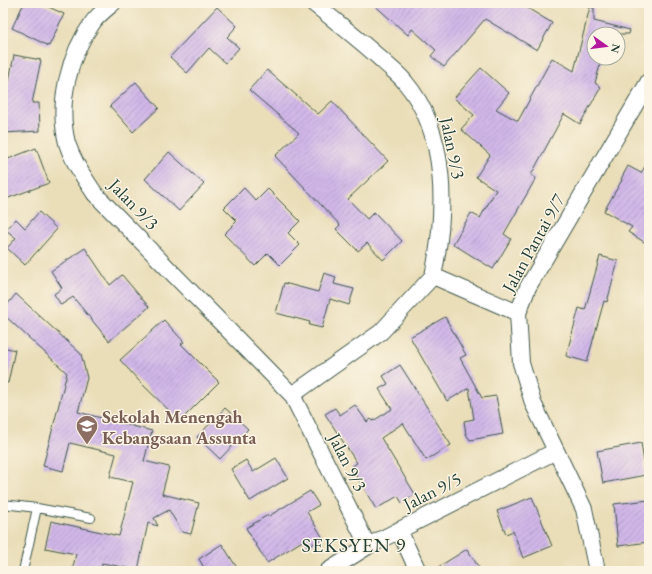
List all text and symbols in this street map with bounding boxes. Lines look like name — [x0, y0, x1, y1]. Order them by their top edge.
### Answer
north arrow — [586, 26, 626, 66]
text: N — [608, 42, 624, 55]
street label: Jalan 9/3 — [435, 113, 471, 181]
street label: Jalan 9/3 — [103, 172, 164, 234]
street label: Jalan Pantai 9/7 — [496, 189, 570, 298]
place label: Sekolah Menengah Kebangsaan Assunta — [102, 405, 257, 449]
school or university icon: Sekolah Menengah Kebangsaan Assunta — [74, 413, 100, 446]
street label: Jalan 9/3 — [323, 427, 372, 495]
street label: Jalan 9/5 — [397, 467, 465, 516]
district label: SEKSYEN 9 — [302, 532, 406, 558]

